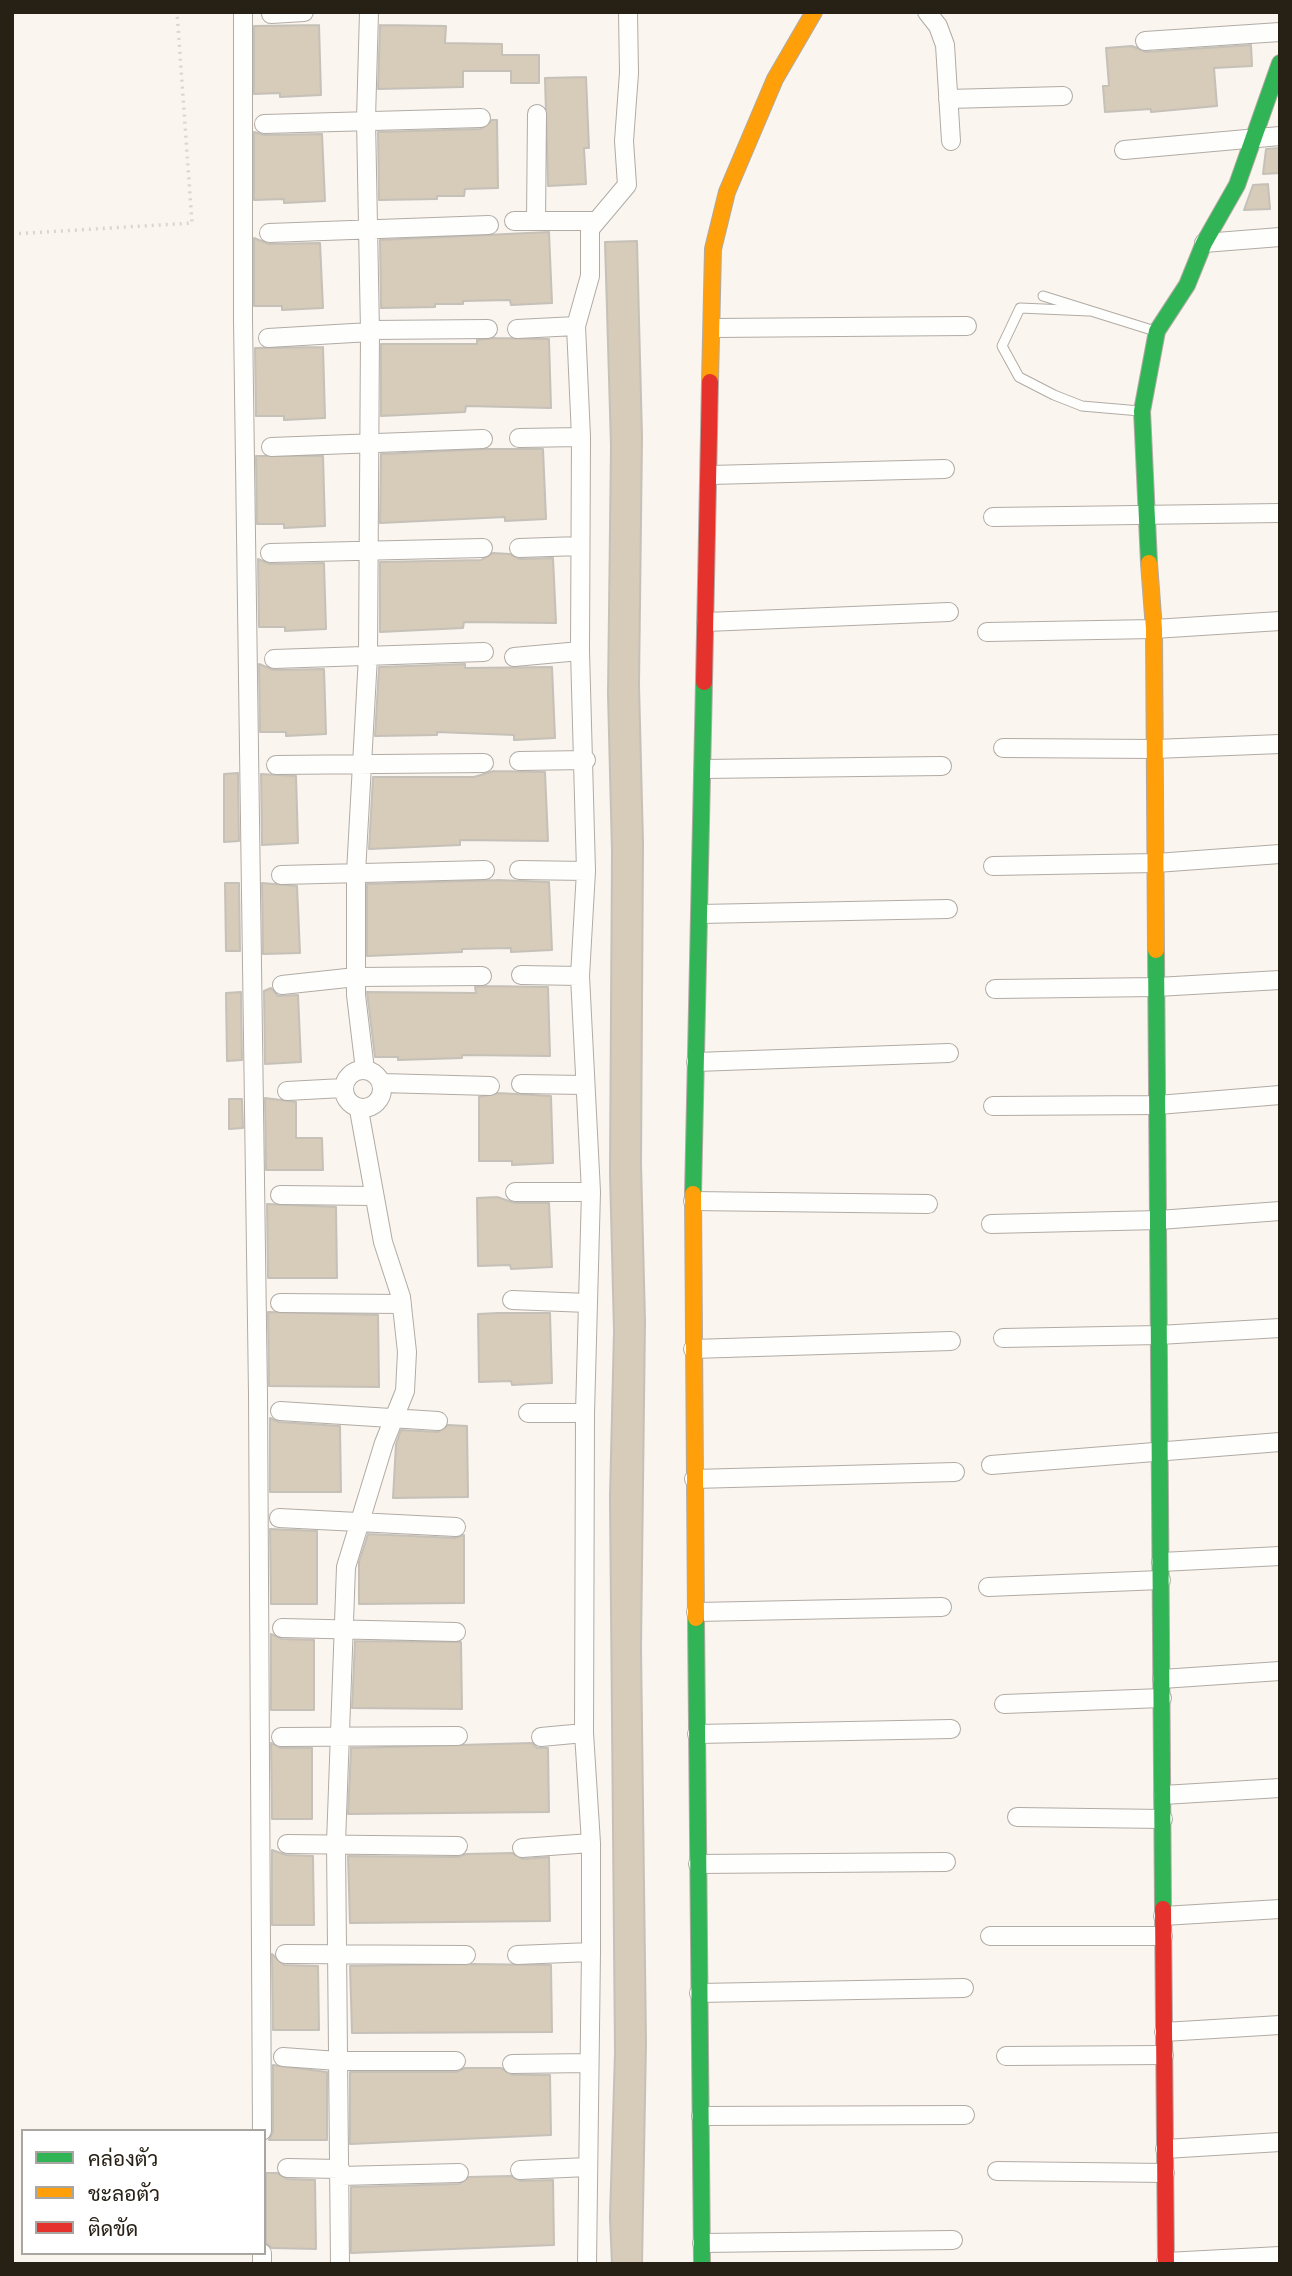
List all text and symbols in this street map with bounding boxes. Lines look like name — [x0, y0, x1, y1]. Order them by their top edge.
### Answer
legend — [21, 2129, 266, 2255]
text: คล่องตัว — [88, 2145, 158, 2170]
text: ชะลอตัว — [88, 2180, 160, 2205]
text: ติดขัด — [88, 2215, 138, 2240]

